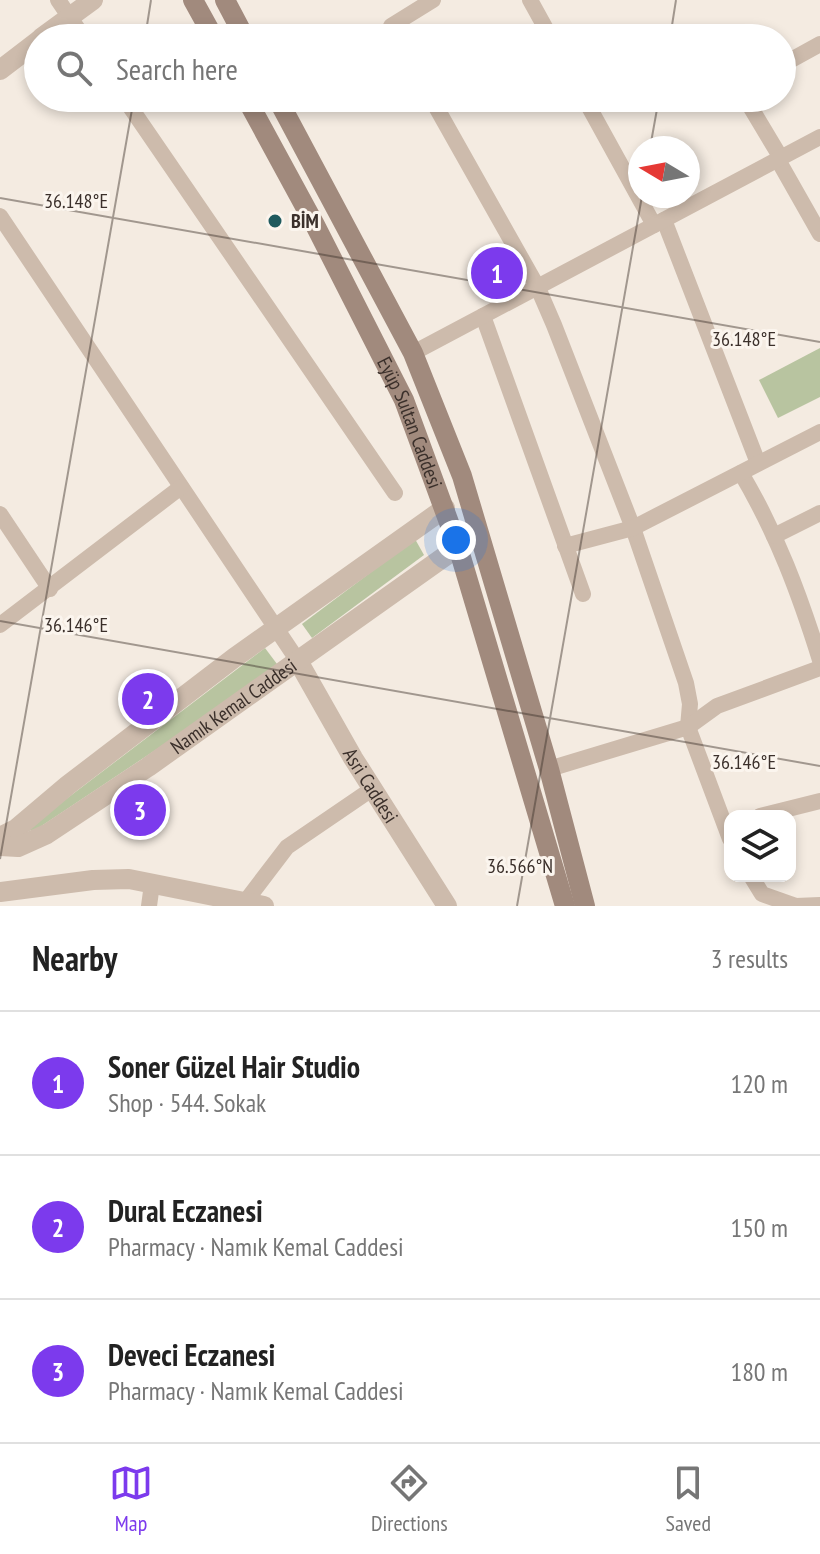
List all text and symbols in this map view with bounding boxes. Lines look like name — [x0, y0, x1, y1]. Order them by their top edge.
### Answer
search box — [24, 24, 796, 112]
icon: search — [52, 46, 96, 90]
text: Search here — [116, 49, 238, 88]
north arrow — [628, 136, 700, 208]
text: 36.148°E — [44, 188, 108, 214]
place label: BİM — [291, 208, 319, 234]
marker: BİM — [266, 212, 284, 230]
pin: 1 — [471, 243, 523, 303]
text: 36.148°E — [712, 326, 776, 352]
street label: Eyüp Sultan Caddesi — [371, 352, 448, 492]
your location — [436, 520, 476, 560]
text: 36.146°E — [44, 612, 108, 638]
street label: Namık Kemal Caddesi — [165, 653, 302, 760]
pin: 2 — [122, 669, 174, 729]
street label: Asri Caddesi — [337, 743, 404, 828]
text: 36.146°E — [712, 749, 776, 775]
pin: 3 — [114, 780, 166, 840]
map controls — [724, 810, 796, 882]
button: layers — [724, 810, 796, 882]
text: 36.566°N — [487, 853, 553, 879]
text: Nearby — [32, 936, 117, 980]
text: 3 results — [711, 942, 788, 975]
text: Soner Güzel Hair Studio — [108, 1047, 360, 1086]
text: 1 — [52, 1067, 64, 1100]
text: 120 m — [730, 1067, 788, 1100]
text: Shop · 544. Sokak — [108, 1086, 266, 1119]
text: Dural Eczanesi — [108, 1191, 263, 1230]
text: 2 — [52, 1211, 64, 1244]
text: 150 m — [730, 1211, 788, 1244]
text: Pharmacy · Namık Kemal Caddesi — [108, 1230, 404, 1263]
text: Deveci Eczanesi — [108, 1335, 275, 1374]
text: 3 — [52, 1355, 64, 1388]
text: 180 m — [730, 1355, 788, 1388]
text: Pharmacy · Namık Kemal Caddesi — [108, 1374, 404, 1407]
tab: Map — [109, 1461, 153, 1537]
tab: Directions — [371, 1461, 448, 1537]
tab: Saved — [666, 1461, 711, 1537]

